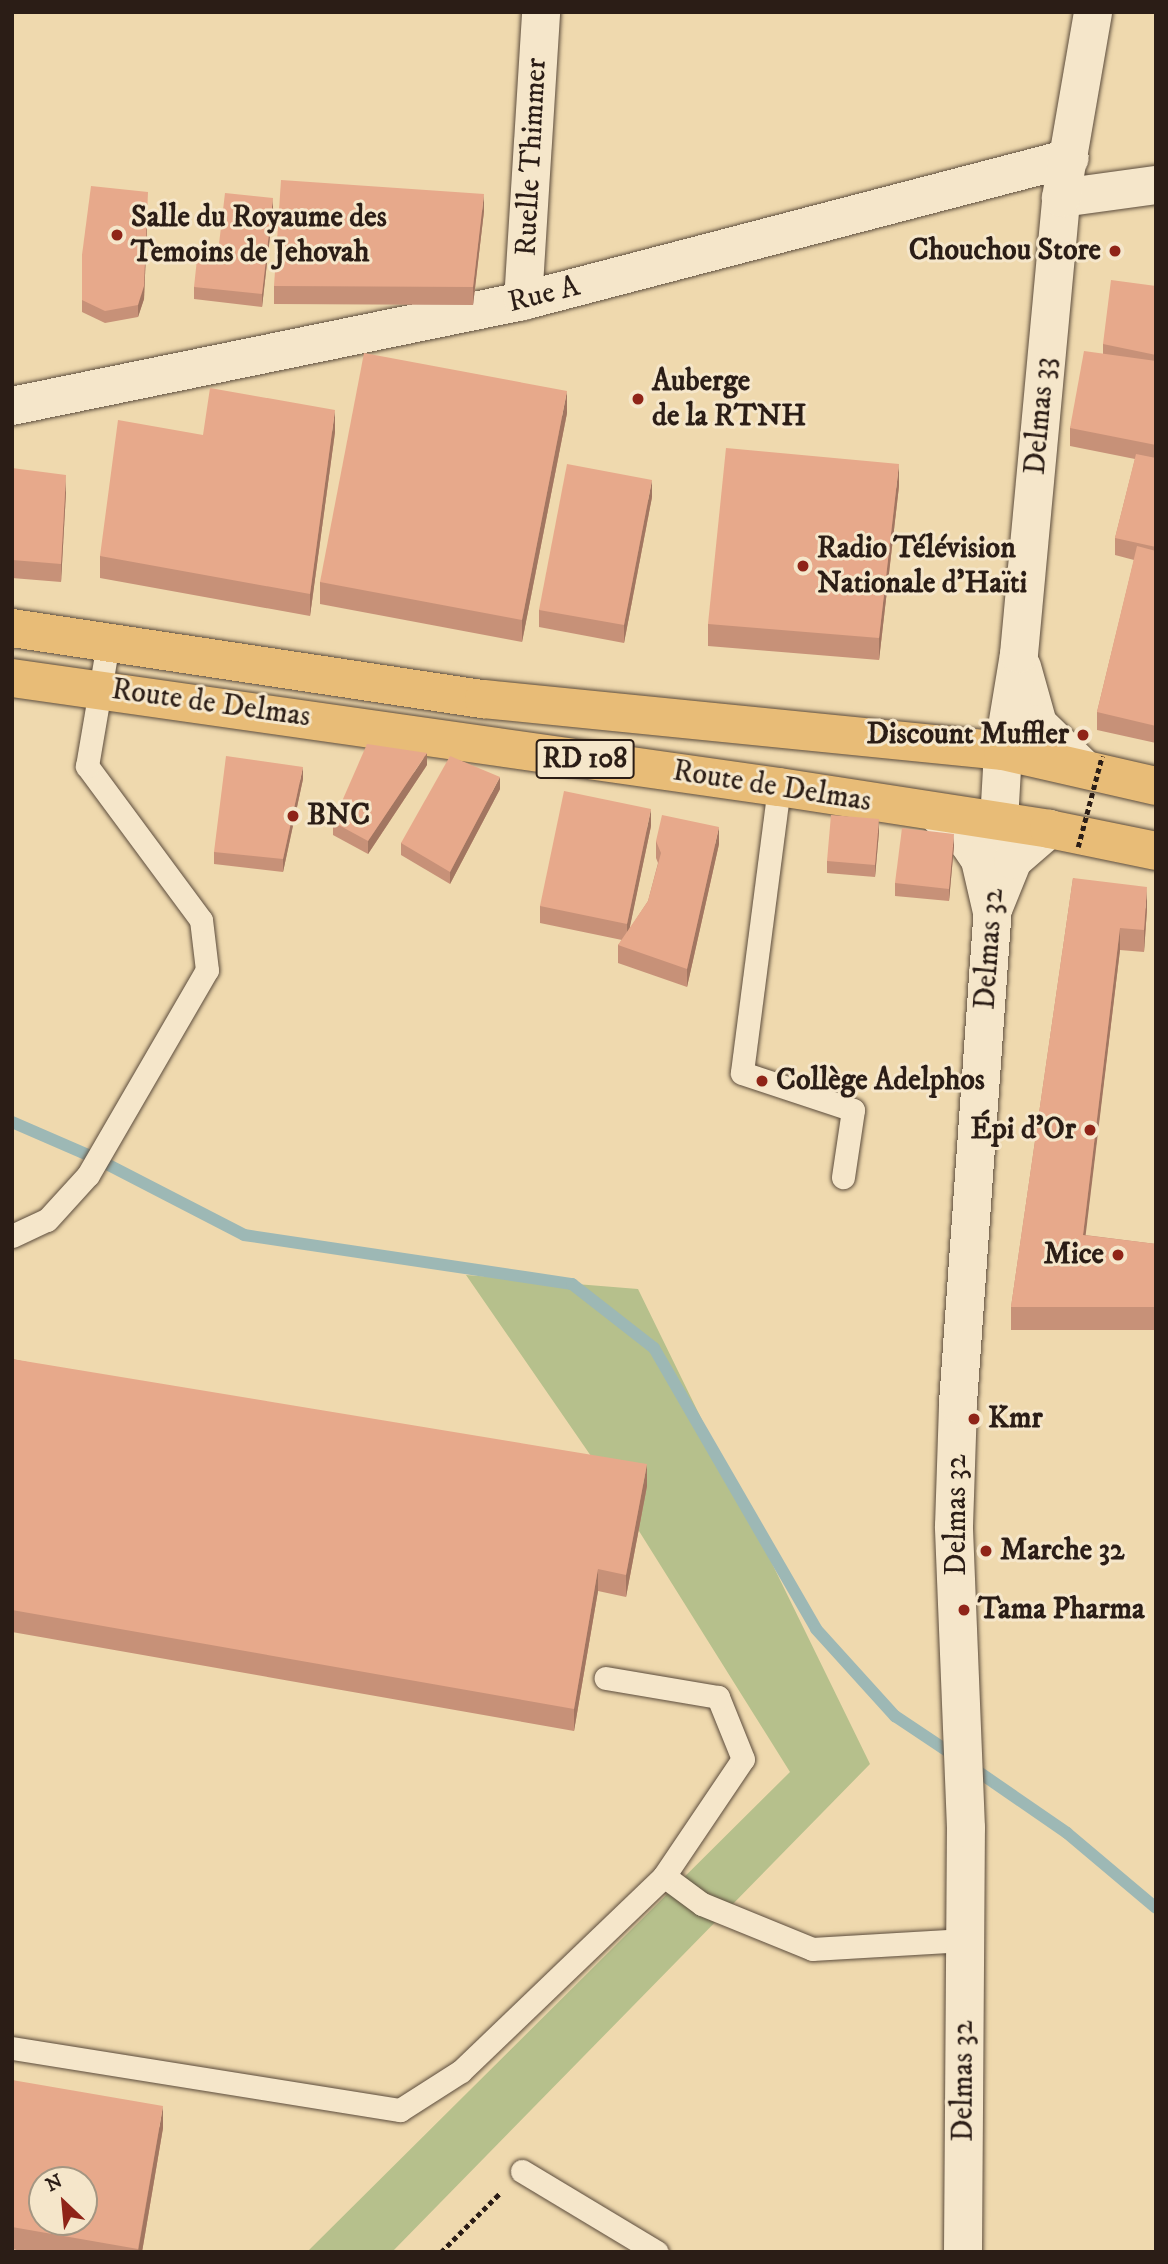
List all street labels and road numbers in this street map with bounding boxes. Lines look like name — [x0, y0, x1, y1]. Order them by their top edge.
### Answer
street label: Ruelle Thimmer — [509, 57, 555, 257]
street label: Rue A — [505, 269, 583, 321]
street label: Delmas 33 — [1018, 356, 1064, 476]
street label: Route de Delmas — [109, 672, 313, 736]
road number: RD 108 — [534, 734, 636, 784]
street label: Route de Delmas — [670, 754, 874, 820]
street label: Delmas 32 — [968, 887, 1012, 1011]
street label: Delmas 32 — [939, 1454, 975, 1576]
street label: Delmas 32 — [946, 2020, 982, 2142]

